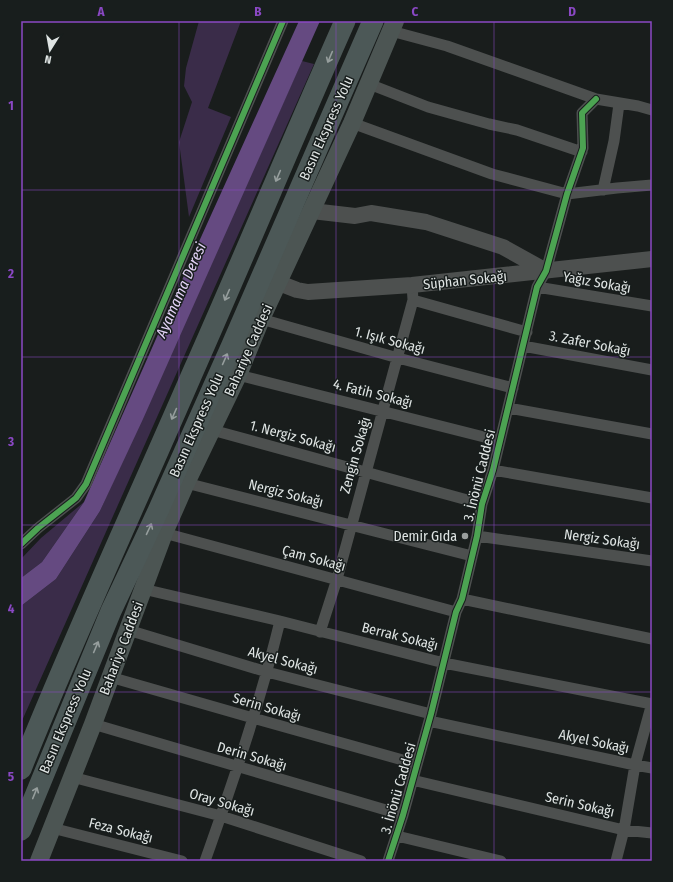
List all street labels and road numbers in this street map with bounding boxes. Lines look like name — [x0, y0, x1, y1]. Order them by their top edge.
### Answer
street label: Basın Ekspress Yolu — [296, 74, 357, 183]
street label: Süphan Sokağı — [422, 268, 508, 293]
street label: Yağız Sokağı — [561, 268, 632, 297]
street label: Bahariye Caddesi — [221, 302, 276, 399]
street label: 1. Işık Sokağı — [353, 323, 427, 358]
street label: 3. Zafer Sokağı — [548, 327, 632, 360]
street label: Basın Ekspress Yolu — [166, 371, 227, 480]
street label: 4. Fatih Sokağı — [331, 375, 414, 412]
street label: Zengin Sokağı — [336, 415, 375, 495]
street label: 1. Nergiz Sokağı — [248, 417, 338, 456]
street label: 3. İnönü Caddesi — [460, 427, 499, 523]
street label: Nergiz Sokağı — [247, 476, 325, 511]
street label: Nergiz Sokağı — [563, 526, 641, 553]
street label: Çam Sokağı — [280, 542, 348, 575]
street label: Bahariye Caddesi — [96, 599, 147, 697]
street label: Berrak Sokağı — [360, 619, 440, 654]
street label: Akyel Sokağı — [246, 643, 320, 678]
street label: Basın Ekspress Yolu — [36, 666, 95, 776]
street label: Serin Sokağı — [231, 690, 303, 725]
street label: Akyel Sokağı — [557, 726, 631, 757]
street label: Derin Sokağı — [215, 738, 289, 775]
street label: 3. İnönü Caddesi — [377, 741, 420, 836]
street label: Oray Sokağı — [187, 785, 256, 820]
street label: Serin Sokağı — [544, 788, 616, 821]
street label: Feza Sokağı — [87, 814, 155, 847]

